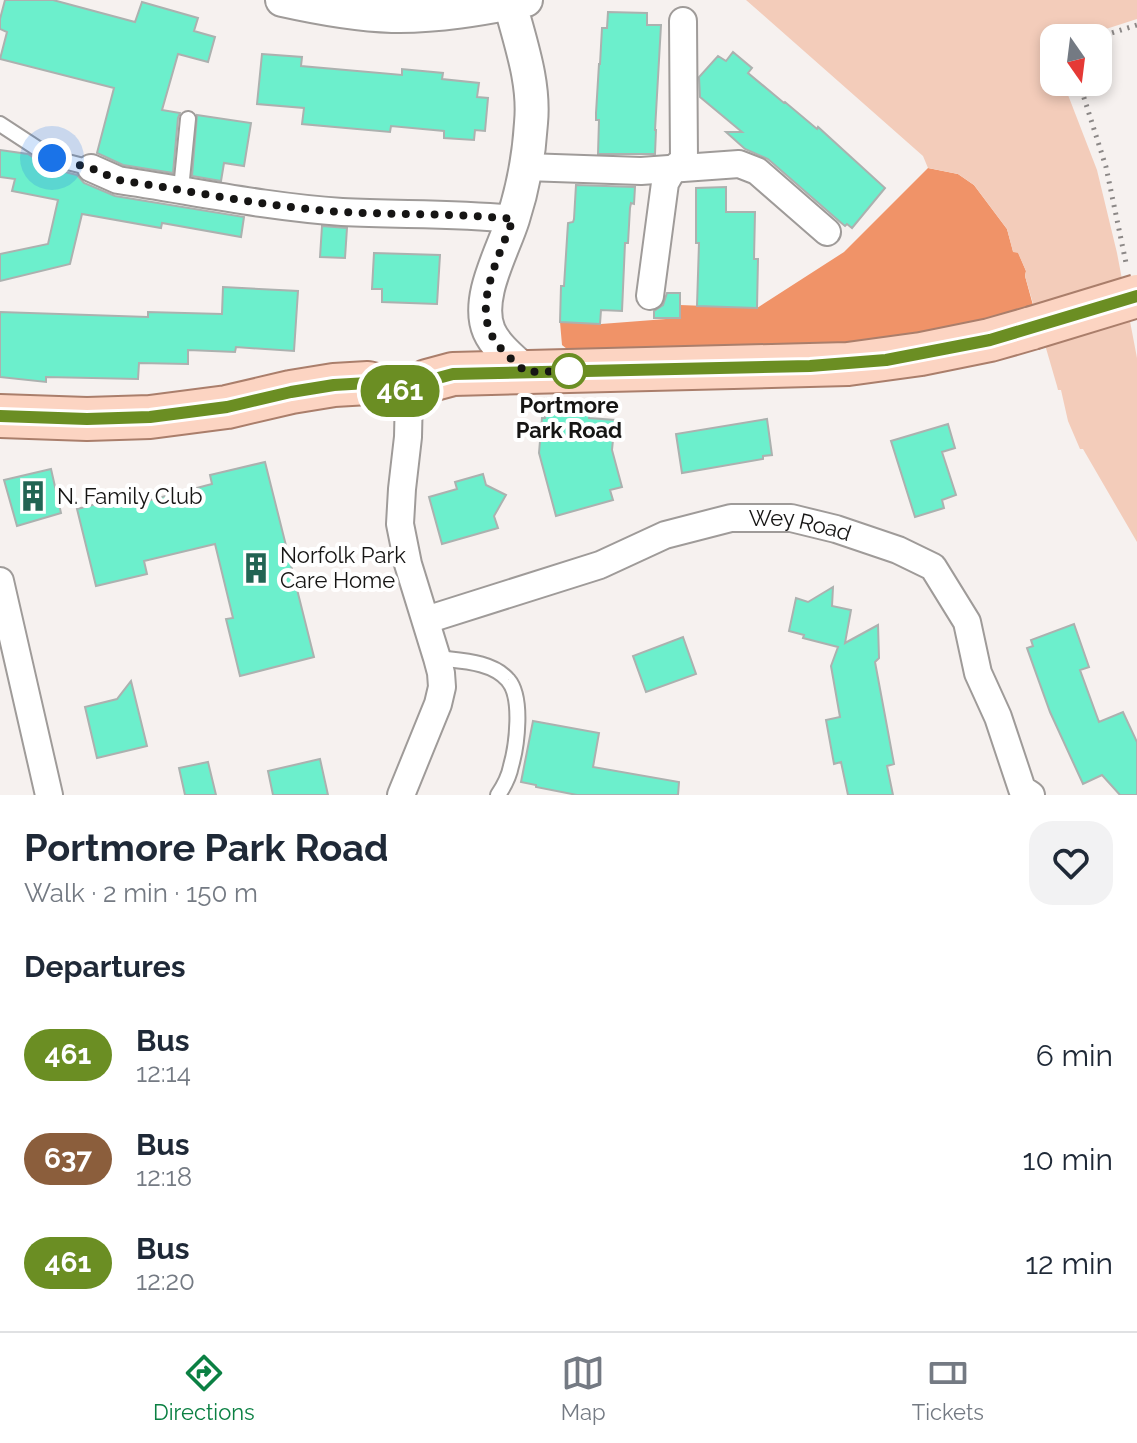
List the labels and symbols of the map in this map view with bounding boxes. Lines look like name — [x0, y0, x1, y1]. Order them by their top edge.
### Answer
north arrow — [1040, 24, 1112, 96]
your location — [32, 138, 72, 178]
marker: Portmore Park Road — [552, 354, 586, 388]
line badge: 461 — [354, 365, 446, 417]
place label: Portmore Park Road — [516, 392, 622, 443]
building icon: N. Family Club — [16, 479, 50, 513]
place label: N. Family Club — [57, 483, 203, 509]
street label: Wey Road — [749, 505, 855, 546]
place label: Norfolk Park Care Home — [280, 542, 406, 593]
building icon: Norfolk Park Care Home — [239, 551, 273, 585]

